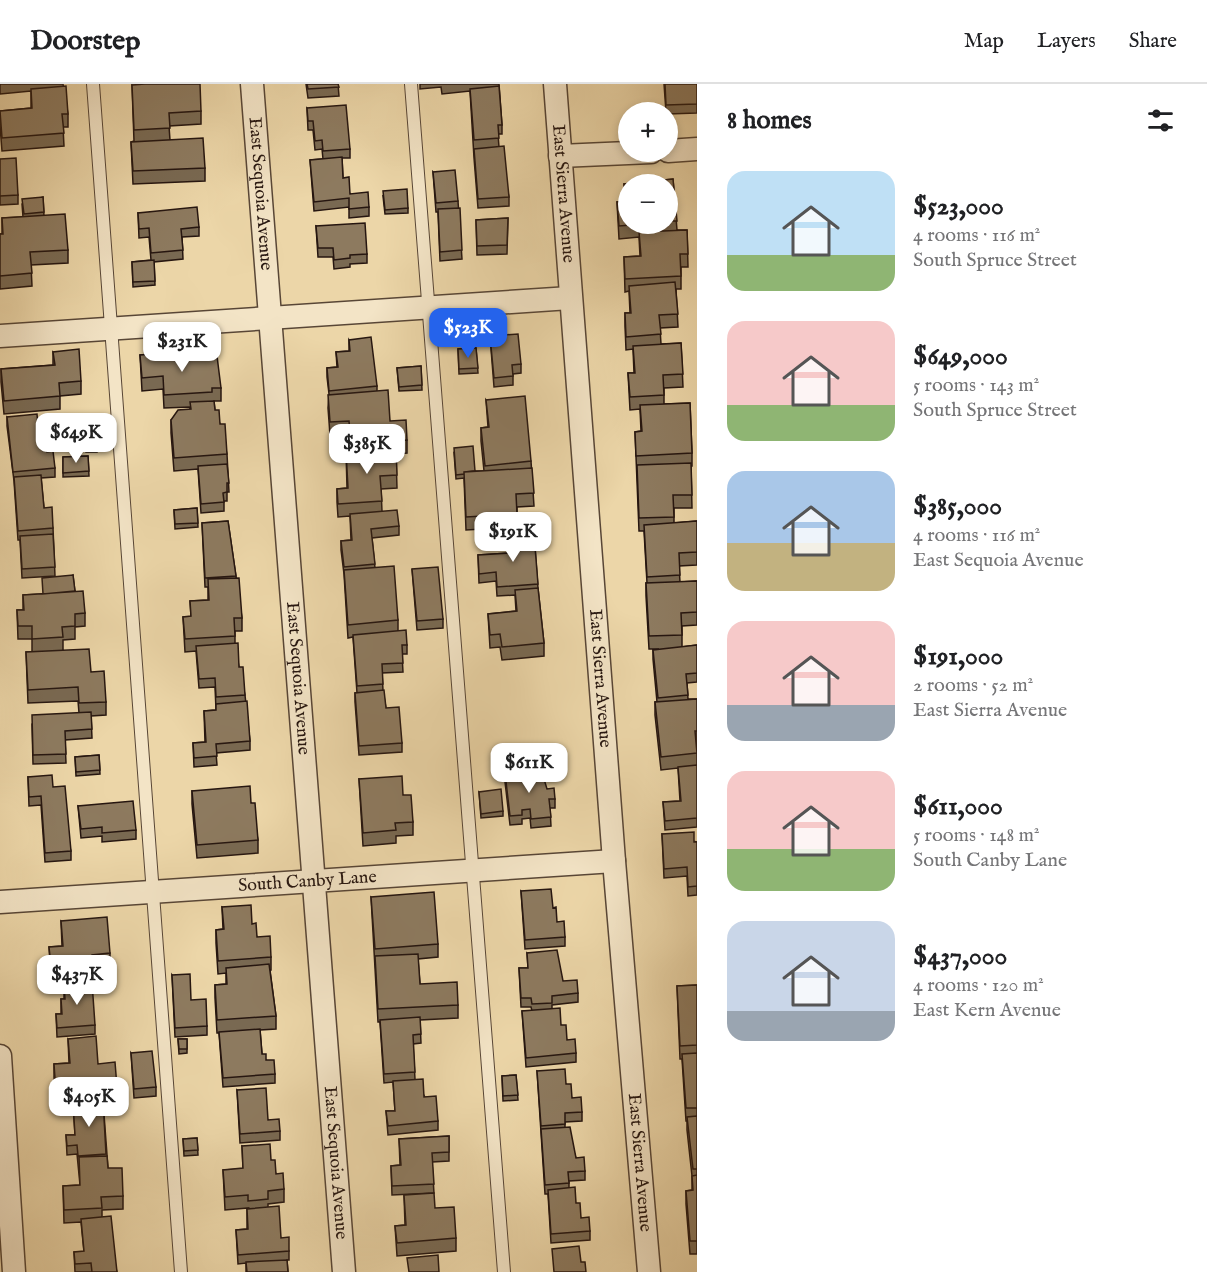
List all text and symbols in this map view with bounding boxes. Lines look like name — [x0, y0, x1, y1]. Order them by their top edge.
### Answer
text: Doorstep — [30, 24, 140, 59]
text: Map — [964, 28, 1004, 55]
text: Layers — [1037, 28, 1096, 55]
text: Share — [1129, 28, 1177, 55]
map controls — [618, 102, 678, 234]
button: + — [618, 102, 678, 162]
text: 8 homes — [727, 104, 812, 137]
icon: filters — [1144, 104, 1177, 137]
street label: East Sequoia Avenue — [243, 116, 278, 271]
street label: East Sierra Avenue — [547, 124, 580, 264]
button: − — [618, 174, 678, 234]
text: $523,000 — [913, 190, 1004, 223]
icon: home — [775, 195, 847, 267]
text: 4 rooms · 116 m² — [913, 223, 1040, 248]
text: South Spruce Street — [913, 248, 1077, 273]
pin: $523K — [426, 308, 510, 359]
text: $523K — [443, 315, 493, 340]
pin: $231K — [140, 322, 224, 373]
text: $231K — [157, 329, 207, 354]
text: $649,000 — [913, 340, 1008, 373]
icon: home — [775, 345, 847, 417]
text: 5 rooms · 143 m² — [913, 373, 1039, 398]
text: South Spruce Street — [913, 398, 1077, 423]
pin: $649K — [34, 413, 118, 464]
text: $649K — [50, 420, 102, 445]
pin: $385K — [325, 424, 409, 475]
text: $385K — [343, 431, 391, 456]
text: $385,000 — [913, 490, 1002, 523]
icon: home — [775, 495, 847, 567]
pin: $191K — [471, 512, 555, 563]
text: $191K — [488, 519, 538, 544]
text: 4 rooms · 116 m² — [913, 523, 1040, 548]
text: East Sequoia Avenue — [913, 548, 1084, 573]
street label: East Sequoia Avenue — [281, 601, 315, 756]
street label: East Sierra Avenue — [583, 608, 617, 748]
text: $191,000 — [913, 640, 1003, 673]
icon: home — [775, 645, 847, 717]
text: 2 rooms · 52 m² — [913, 673, 1033, 698]
text: East Sierra Avenue — [913, 698, 1067, 723]
pin: $611K — [487, 743, 571, 794]
text: $611K — [505, 750, 553, 775]
text: $611,000 — [913, 790, 1003, 823]
icon: home — [775, 795, 847, 867]
text: 5 rooms · 148 m² — [913, 823, 1040, 848]
text: South Canby Lane — [913, 848, 1067, 873]
street label: South Canby Lane — [237, 865, 377, 898]
text: $437,000 — [913, 940, 1007, 973]
icon: home — [775, 945, 847, 1017]
pin: $437K — [35, 955, 119, 1006]
text: $437K — [51, 962, 103, 987]
text: 4 rooms · 120 m² — [913, 973, 1044, 998]
text: East Kern Avenue — [913, 998, 1061, 1023]
pin: $405K — [47, 1077, 131, 1128]
text: $405K — [63, 1084, 115, 1109]
street label: East Sequoia Avenue — [318, 1085, 353, 1240]
street label: East Sierra Avenue — [622, 1092, 657, 1233]

